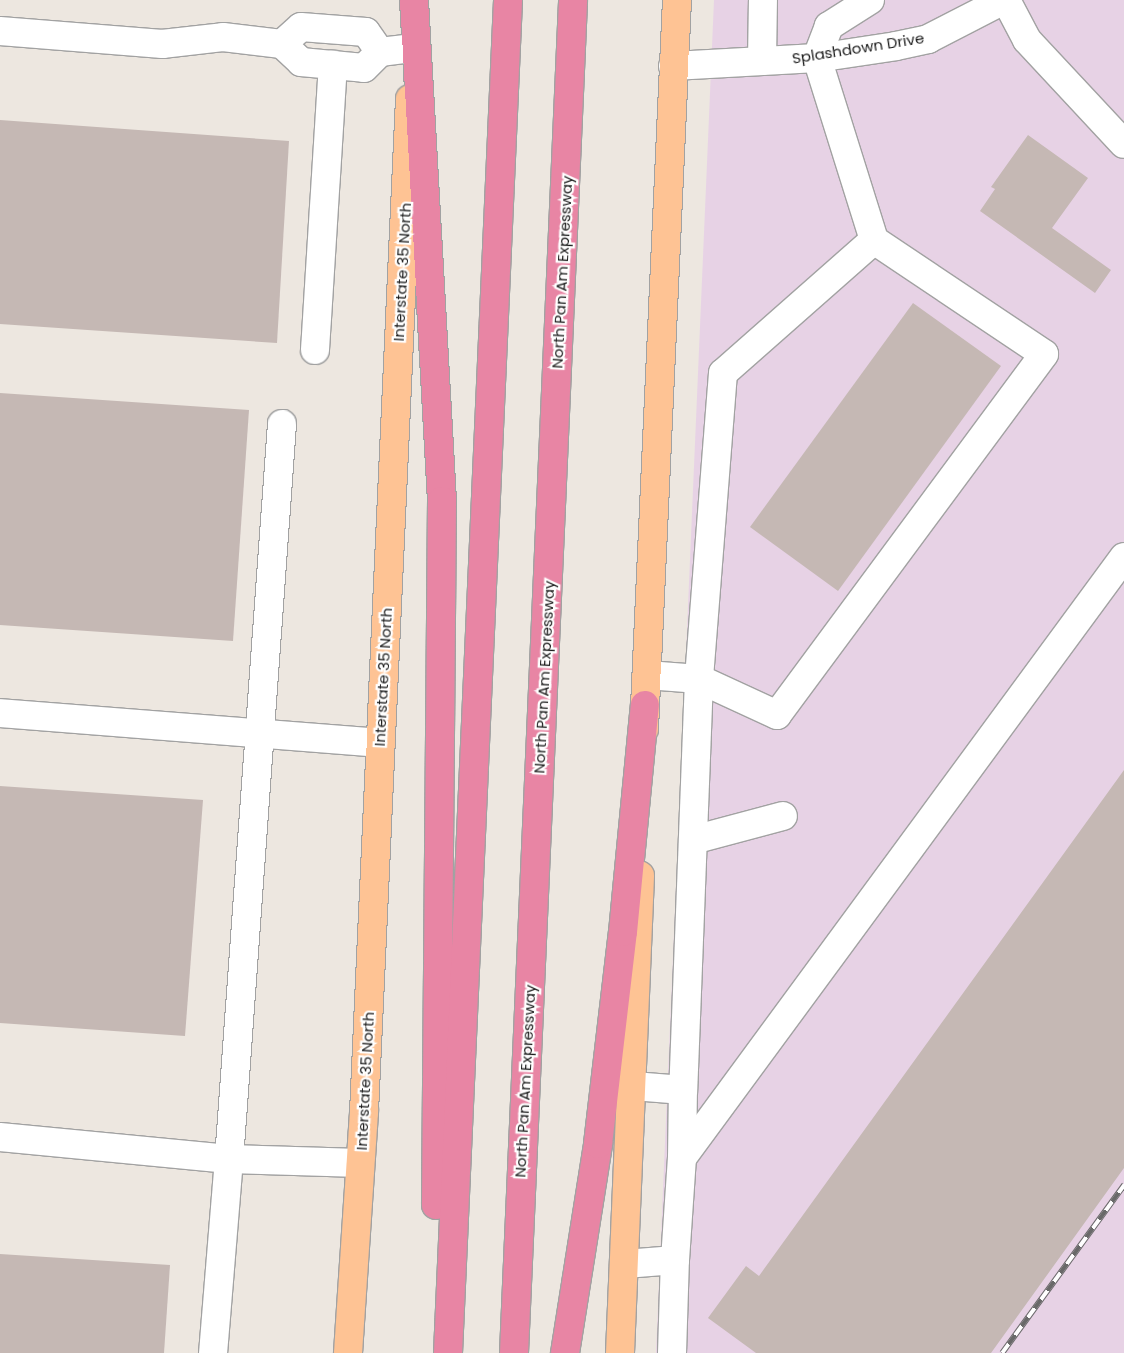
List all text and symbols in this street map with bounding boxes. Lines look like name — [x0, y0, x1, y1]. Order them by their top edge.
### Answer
street label: Splashdown Drive — [791, 29, 925, 67]
street label: North Pan Am Expressway — [548, 175, 576, 369]
street label: Interstate 35 North — [389, 202, 415, 342]
street label: North Pan Am Expressway — [530, 580, 558, 774]
street label: Interstate 35 North — [370, 607, 396, 747]
street label: North Pan Am Expressway — [511, 984, 539, 1178]
street label: Interstate 35 North — [352, 1011, 378, 1151]

